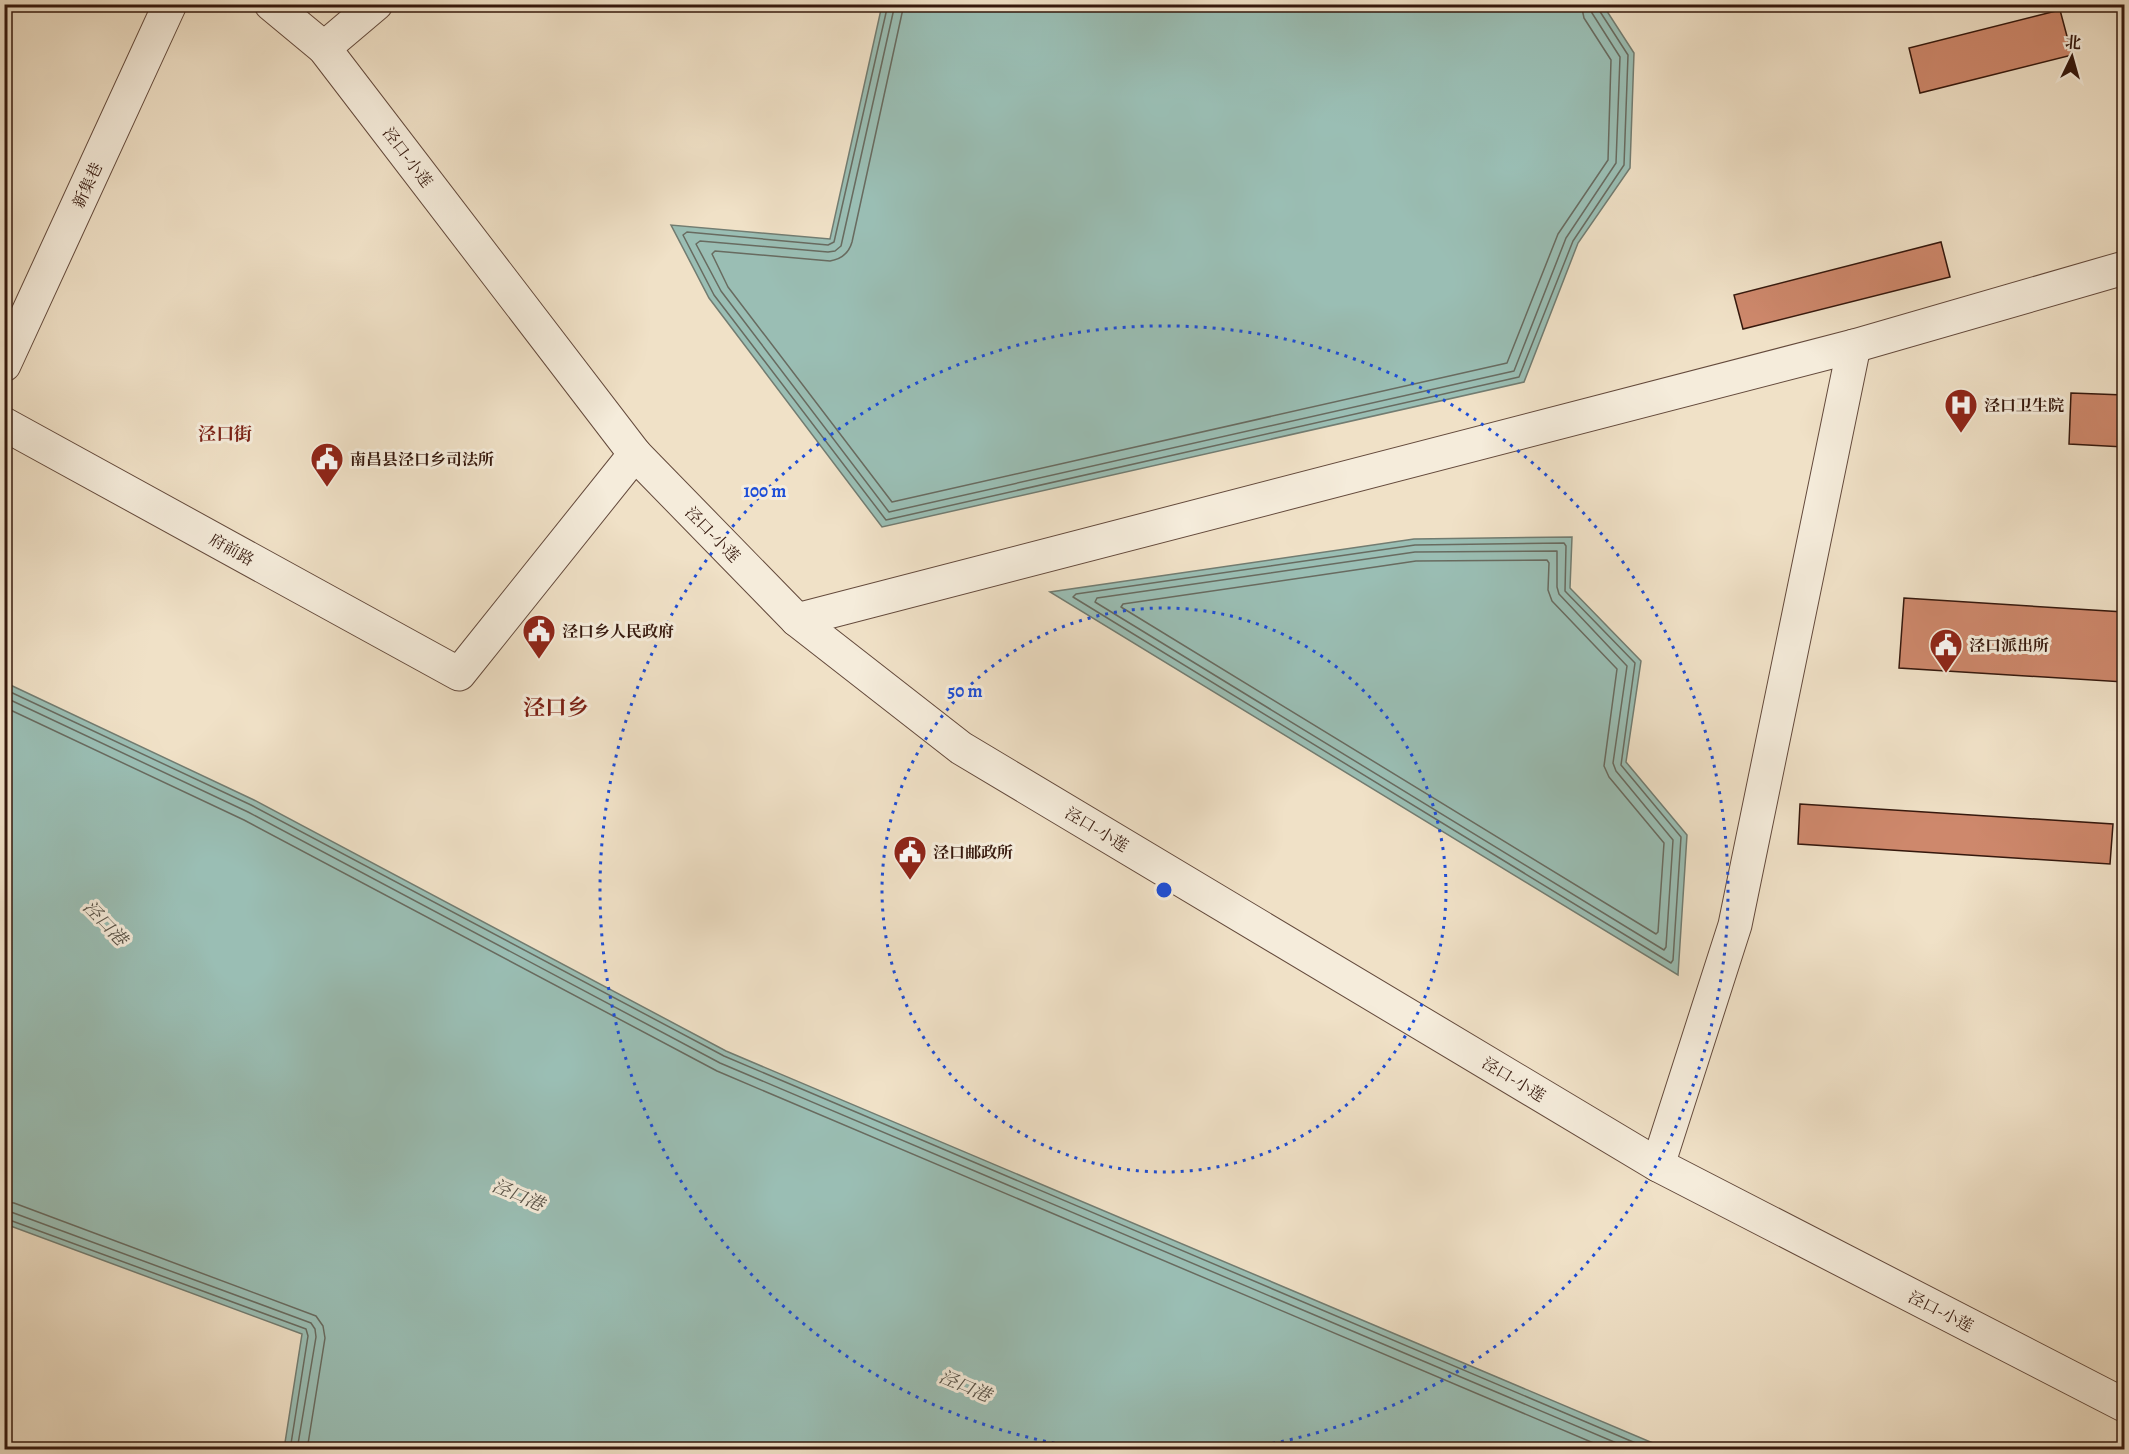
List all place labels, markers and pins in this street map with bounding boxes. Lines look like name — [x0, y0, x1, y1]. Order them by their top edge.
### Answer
hospital icon: 泾口卫生院 — [1943, 387, 1979, 434]
place label: 泾口卫生院 — [1984, 395, 2064, 417]
public building icon: 南昌县泾口乡司法所 — [309, 441, 345, 488]
place label: 南昌县泾口乡司法所 — [350, 449, 494, 471]
public building icon: 泾口乡人民政府 — [521, 613, 557, 660]
place label: 泾口乡人民政府 — [562, 621, 674, 643]
public building icon: 泾口派出所 — [1928, 627, 1964, 674]
place label: 泾口派出所 — [1969, 635, 2049, 657]
public building icon: 泾口邮政所 — [892, 834, 928, 881]
place label: 泾口邮政所 — [933, 842, 1013, 864]
centre of rings — [1154, 880, 1174, 900]

